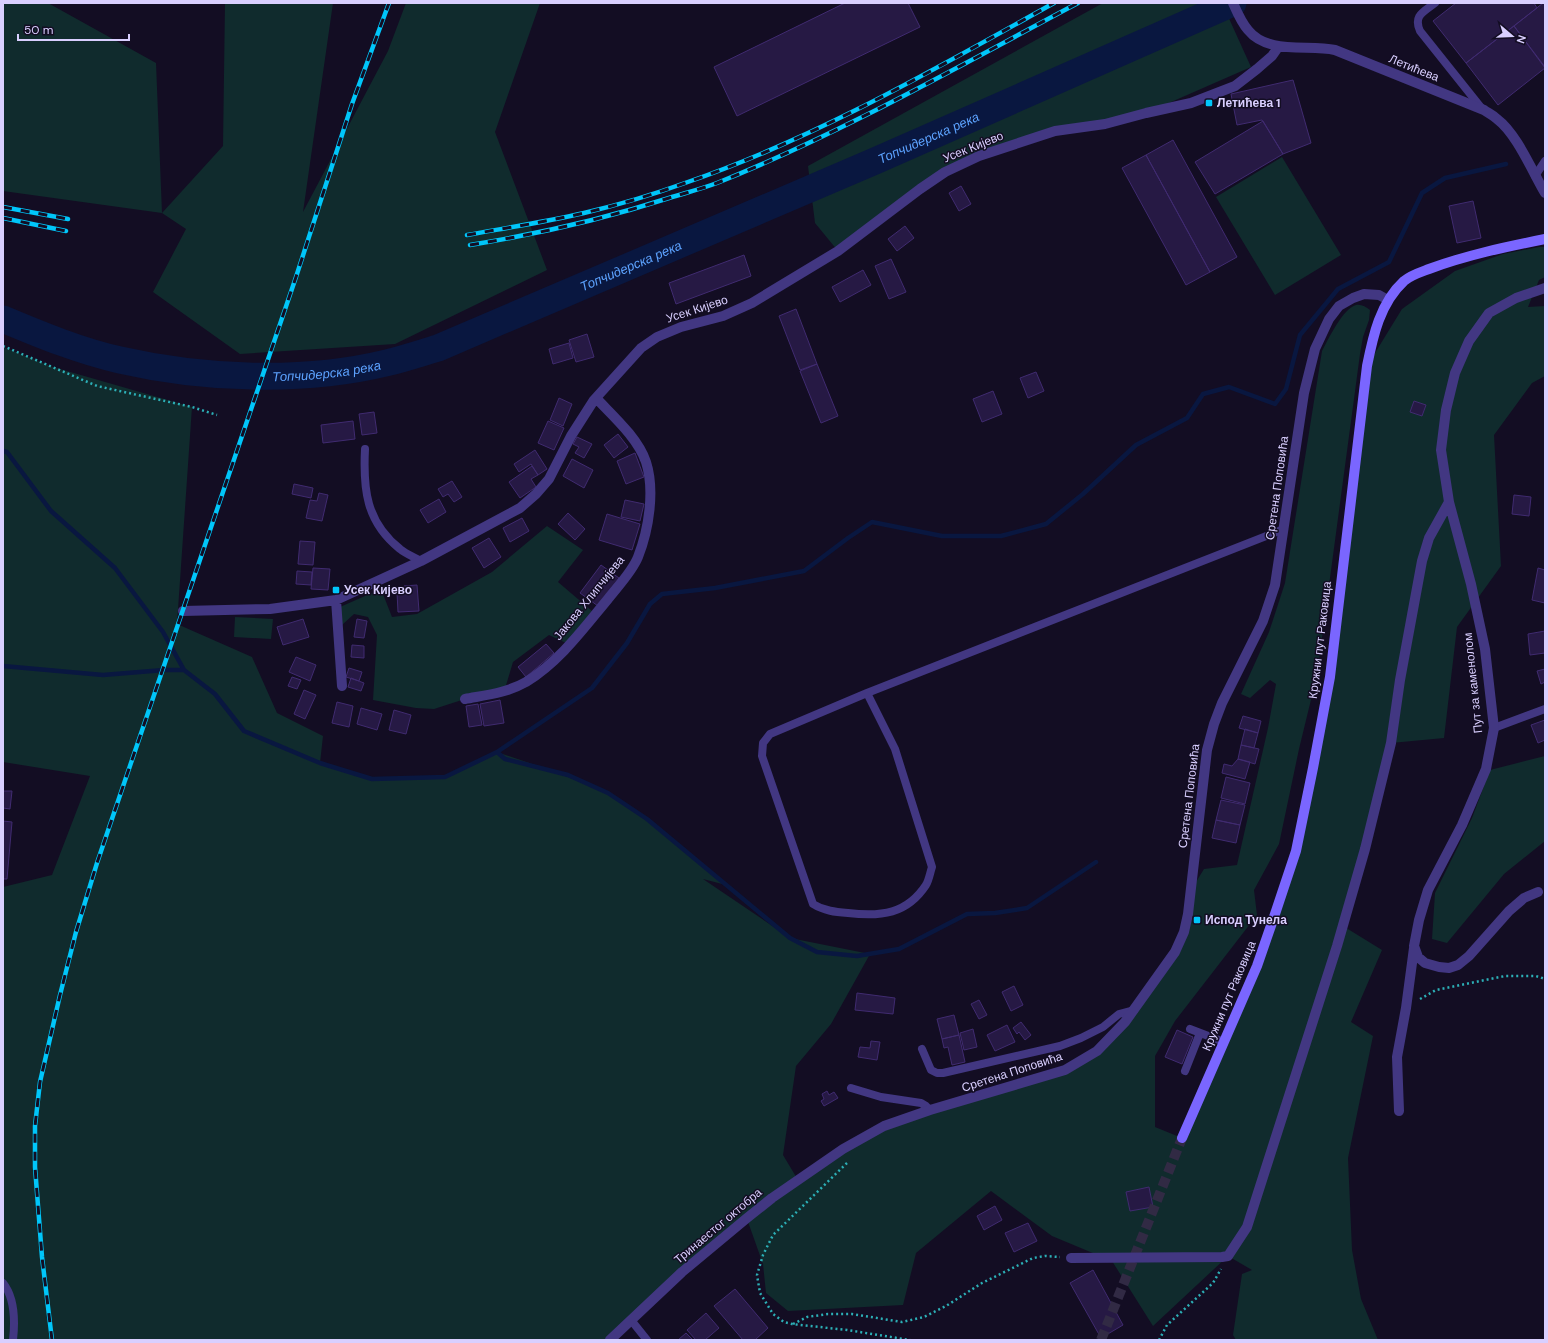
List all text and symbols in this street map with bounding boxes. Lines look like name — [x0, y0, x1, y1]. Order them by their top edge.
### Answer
scale bar — [18, 16, 129, 42]
north arrow — [1492, 16, 1532, 56]
text: 50 m — [24, 22, 53, 38]
text: N — [1514, 33, 1529, 45]
street label: Летићева — [1387, 51, 1442, 85]
place label: Летићева 1 — [1217, 95, 1280, 111]
marker: Летићева 1 — [1204, 98, 1214, 108]
water label: Топчидерска река — [875, 108, 982, 167]
street label: Усек Кијево — [940, 127, 1006, 166]
water label: Топчидерска река — [577, 236, 684, 295]
street label: Усек Кијево — [664, 291, 730, 326]
water label: Топчидерска река — [272, 356, 382, 385]
street label: Сретена Поповића — [1262, 435, 1292, 541]
street label: Јакова Хлипчијева — [550, 552, 628, 644]
street label: Кружни пут Раковица — [1305, 580, 1335, 700]
place label: Усек Кијево — [344, 582, 412, 598]
marker: Усек Кијево — [331, 585, 341, 595]
street label: Пут за каменолом — [1460, 632, 1486, 734]
street label: Сретена Поповића — [1175, 743, 1203, 849]
place label: Испод Тунела — [1205, 912, 1287, 928]
marker: Испод Тунела — [1192, 915, 1202, 925]
street label: Кружни пут Раковица — [1199, 938, 1260, 1054]
street label: Сретена Поповића — [960, 1048, 1065, 1096]
street label: Тринаестог октобра — [671, 1184, 765, 1267]

